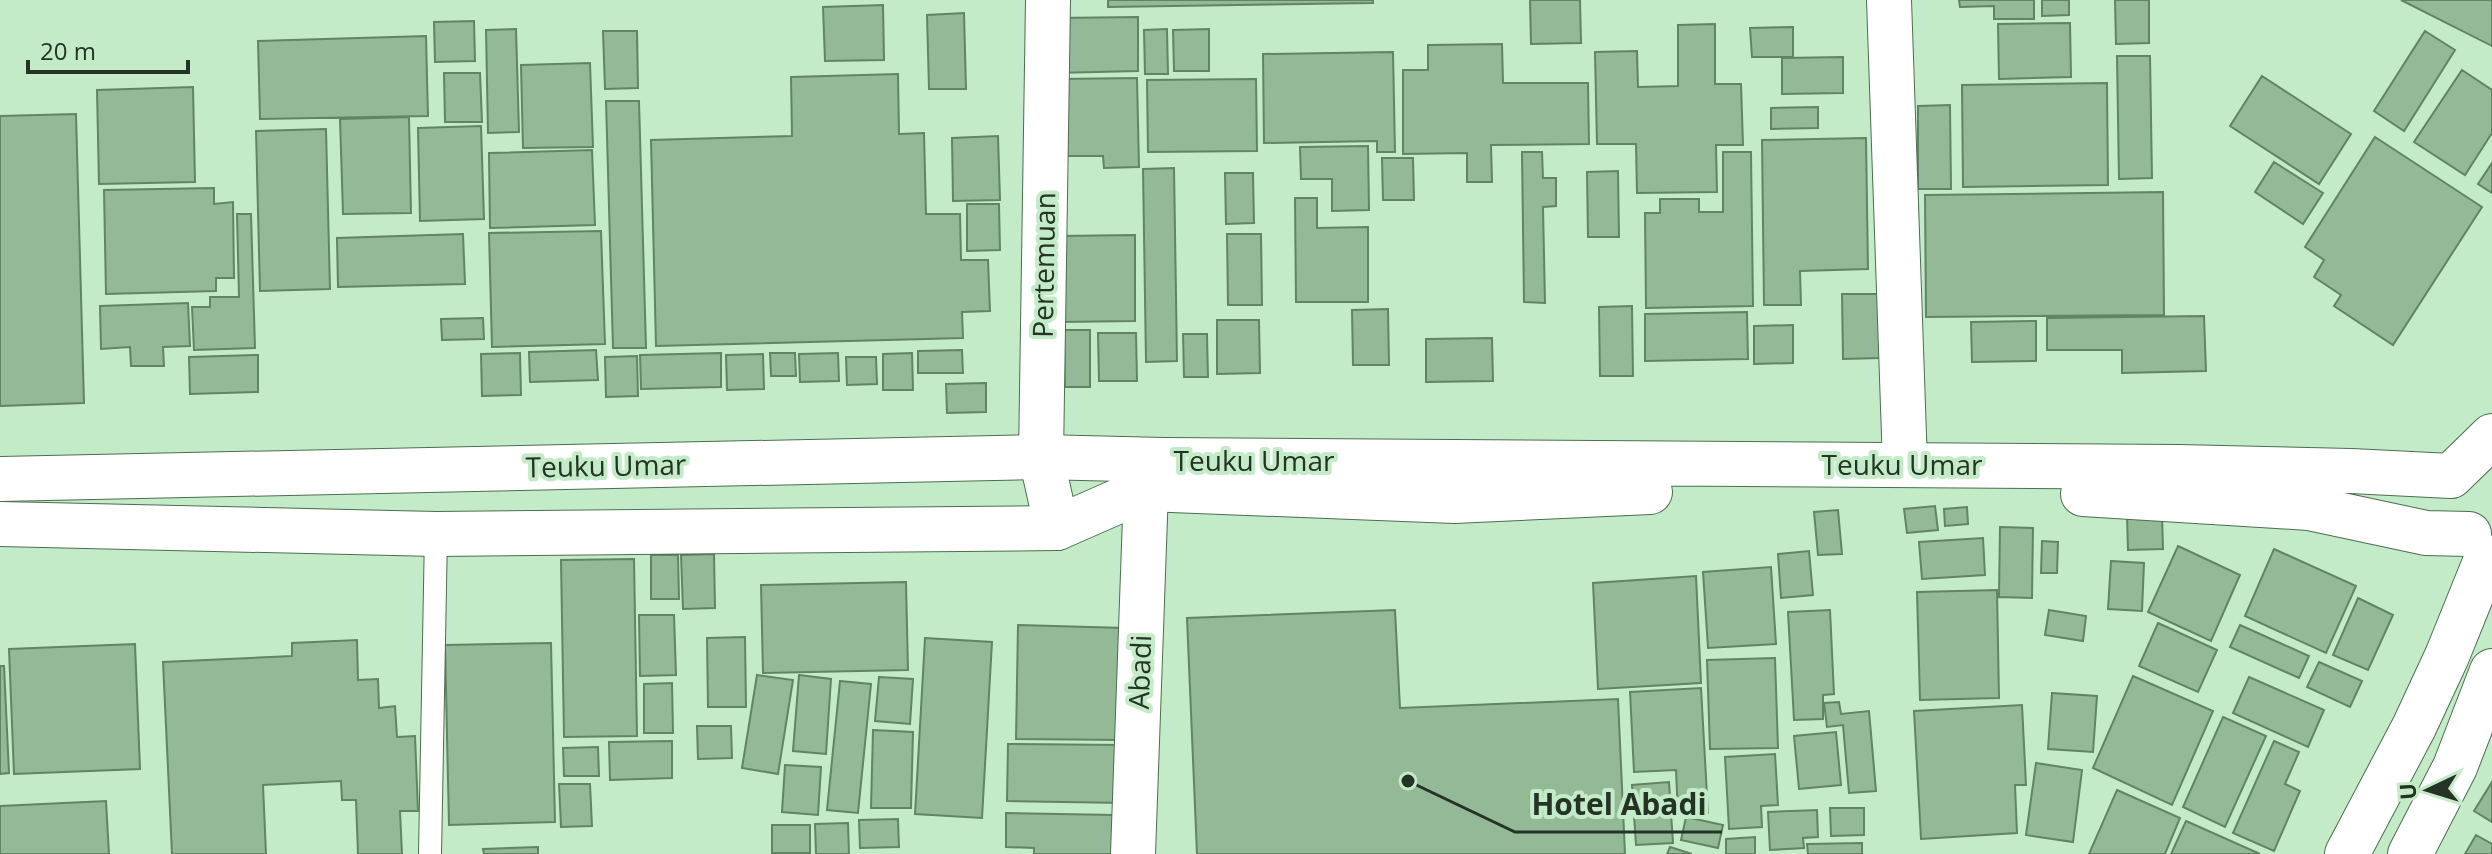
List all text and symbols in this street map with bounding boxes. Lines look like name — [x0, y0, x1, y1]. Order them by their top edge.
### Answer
scale bar — [28, 24, 188, 74]
text: 20 m — [40, 34, 96, 67]
street label: Pertemuan — [1023, 192, 1063, 338]
street label: Teuku Umar — [1174, 441, 1335, 479]
street label: Teuku Umar — [525, 445, 687, 485]
street label: Teuku Umar — [1822, 445, 1983, 483]
street label: Abadi — [1119, 634, 1159, 710]
north arrow — [2388, 750, 2468, 830]
callout: Hotel Abadi — [1515, 778, 1722, 832]
text: U — [2392, 782, 2423, 801]
text: Hotel Abadi — [1531, 783, 1707, 824]

